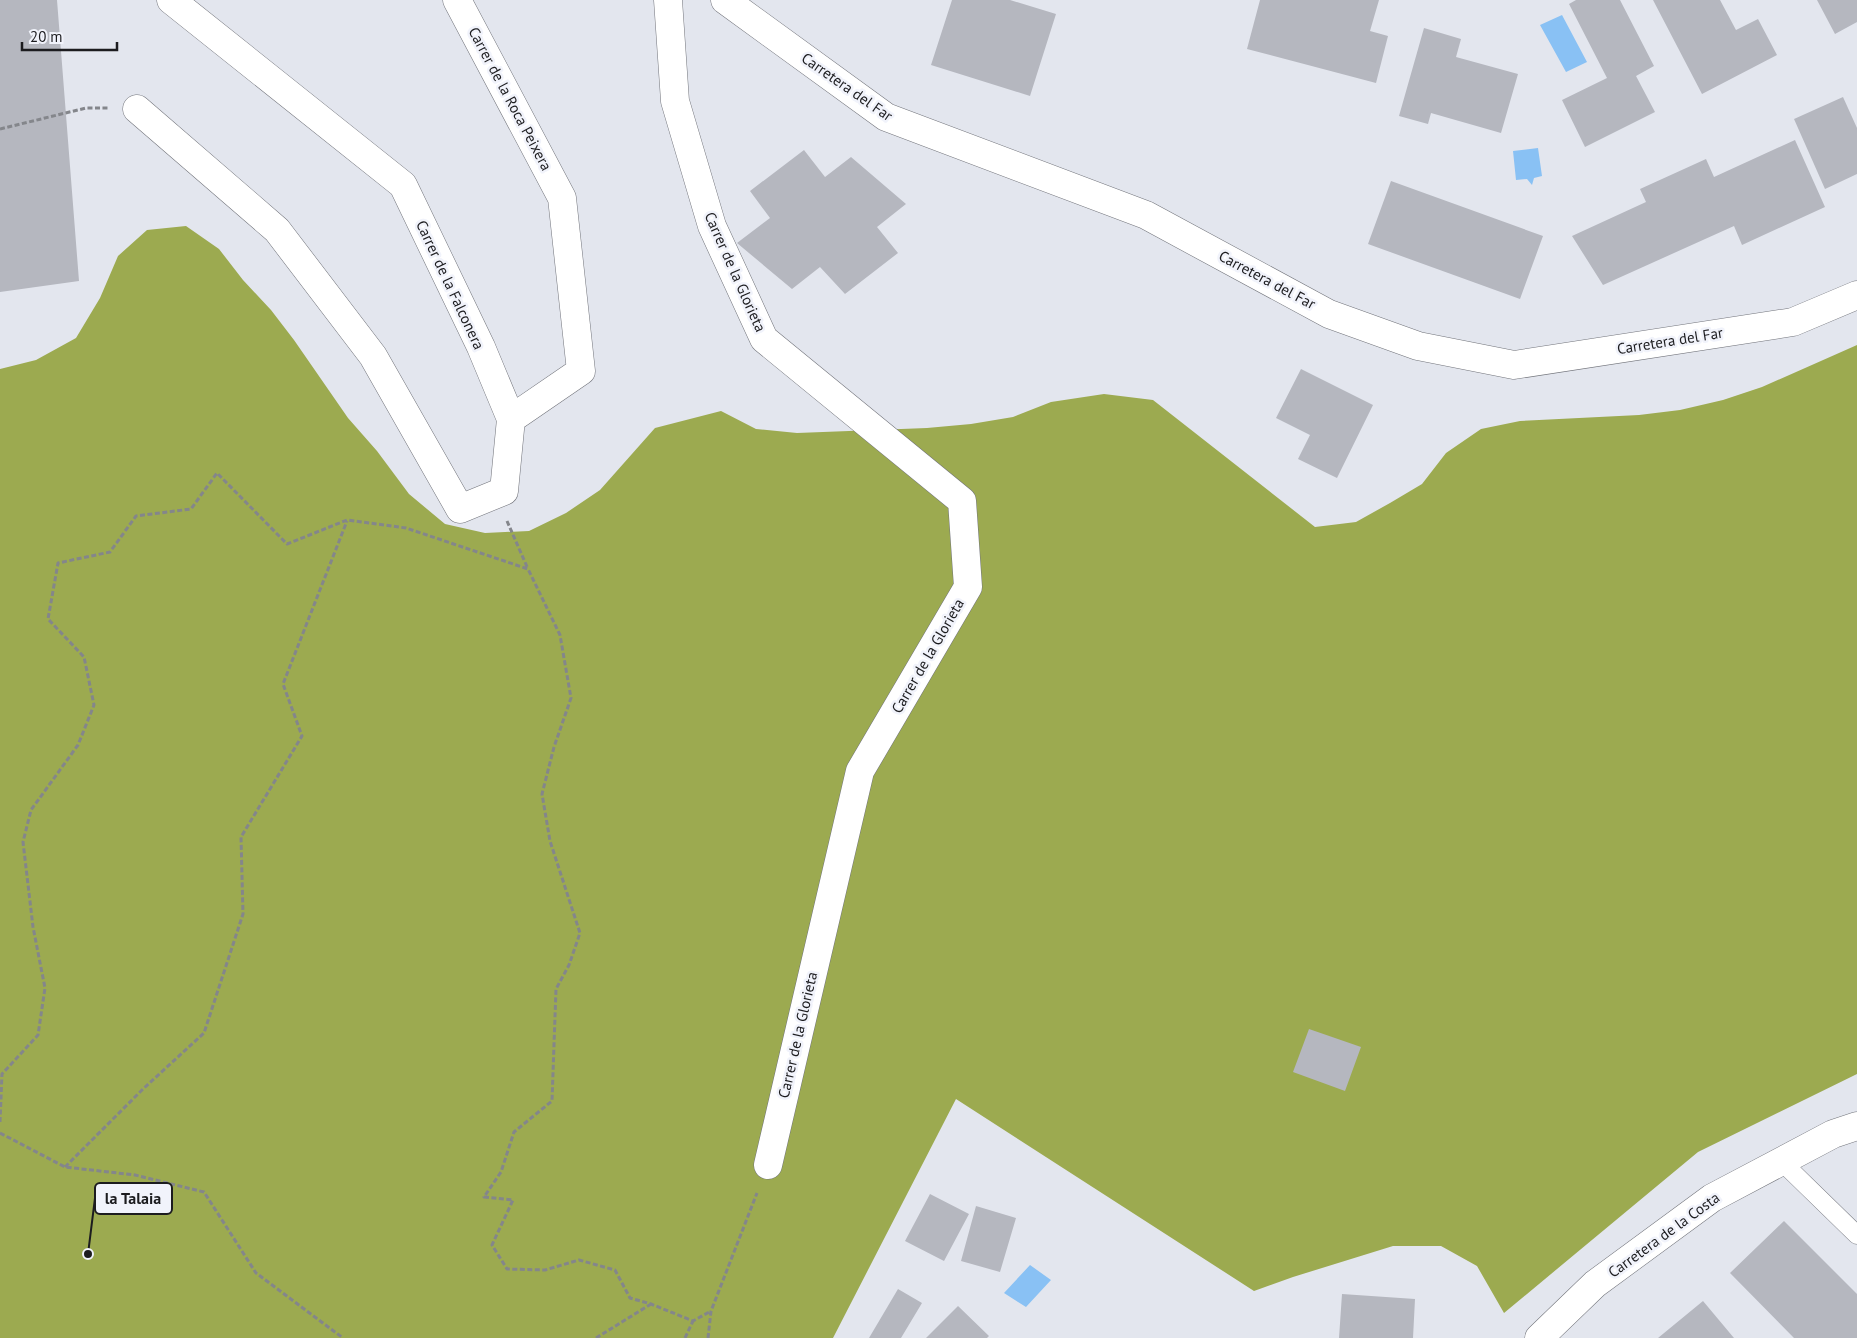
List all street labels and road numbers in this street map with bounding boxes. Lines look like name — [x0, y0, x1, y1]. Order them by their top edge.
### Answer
street label: Carrer de la Roca Peixera — [465, 24, 556, 174]
street label: Carretera del Far — [798, 48, 897, 125]
street label: Carrer de la Glorieta — [701, 209, 770, 335]
street label: Carrer de la Falconera — [412, 217, 489, 353]
street label: Carretera del Far — [1216, 246, 1319, 313]
street label: Carretera del Far — [1616, 323, 1724, 358]
street label: Carrer de la Glorieta — [887, 595, 968, 716]
street label: Carrer de la Glorieta — [774, 970, 821, 1100]
street label: Carretera de la Costa — [1604, 1188, 1723, 1281]

